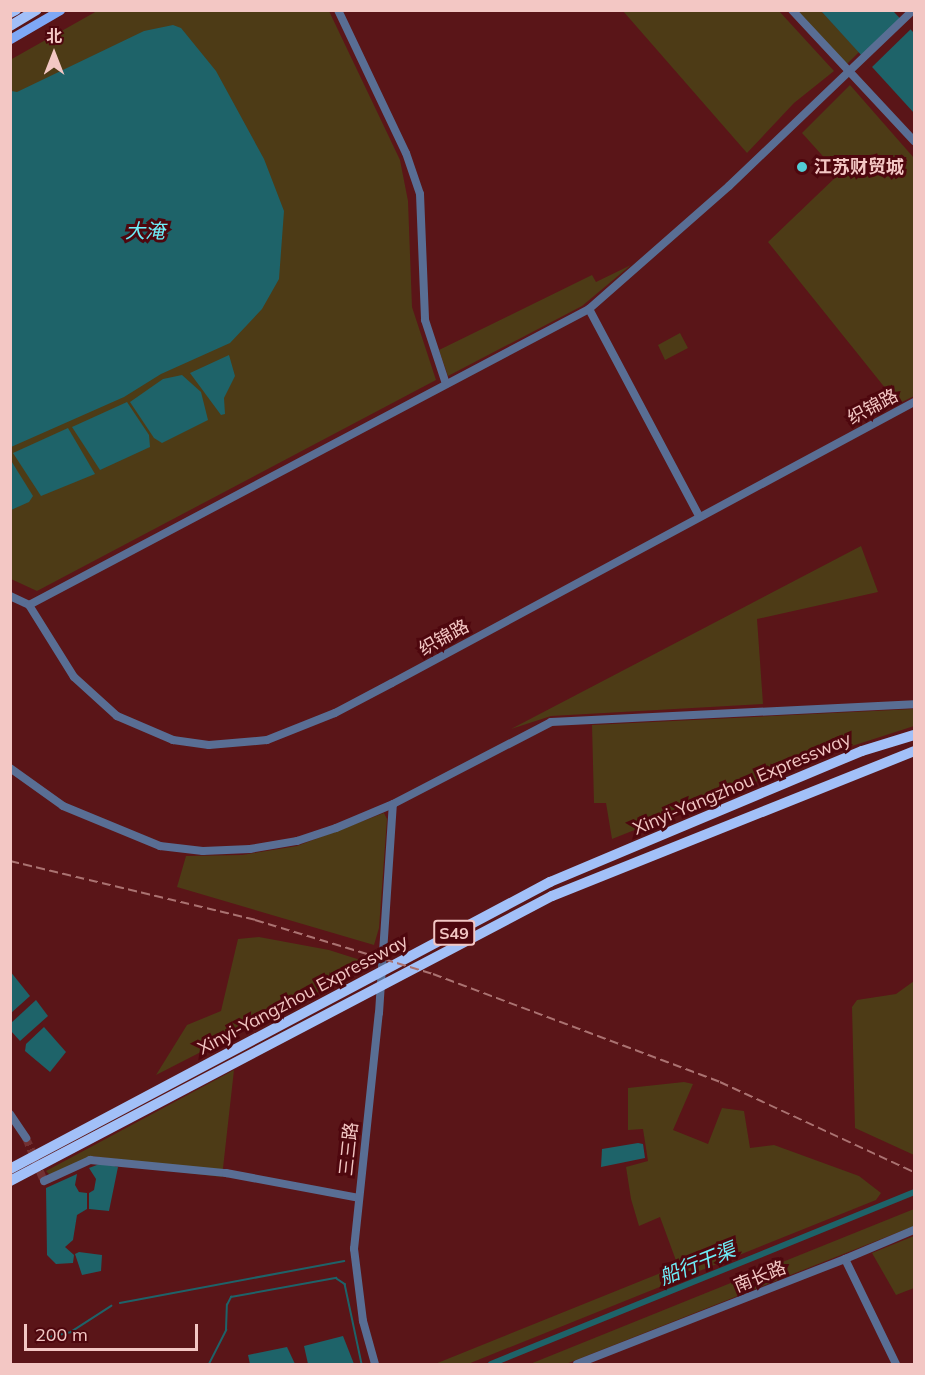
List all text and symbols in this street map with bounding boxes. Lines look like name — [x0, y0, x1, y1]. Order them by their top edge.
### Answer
north arrow — [24, 24, 84, 84]
text: 北 — [46, 26, 62, 46]
place label: 江苏财贸城 — [814, 156, 904, 178]
marker: 江苏财贸城 — [795, 160, 809, 174]
water label: 大淹 — [125, 218, 165, 242]
street label: 织锦路 — [844, 385, 902, 429]
street label: 织锦路 — [415, 615, 473, 661]
street label: Xinyi-Yangzhou Expressway — [630, 728, 854, 840]
road number: S49 — [433, 920, 475, 946]
street label: Xinyi-Yangzhou Expressway — [194, 930, 412, 1060]
street label: 三三路 — [335, 1121, 363, 1177]
water label: 船行干渠 — [655, 1237, 739, 1289]
street label: 南长路 — [731, 1257, 789, 1297]
scale bar — [27, 1312, 201, 1350]
text: 200 m — [35, 1323, 88, 1346]

